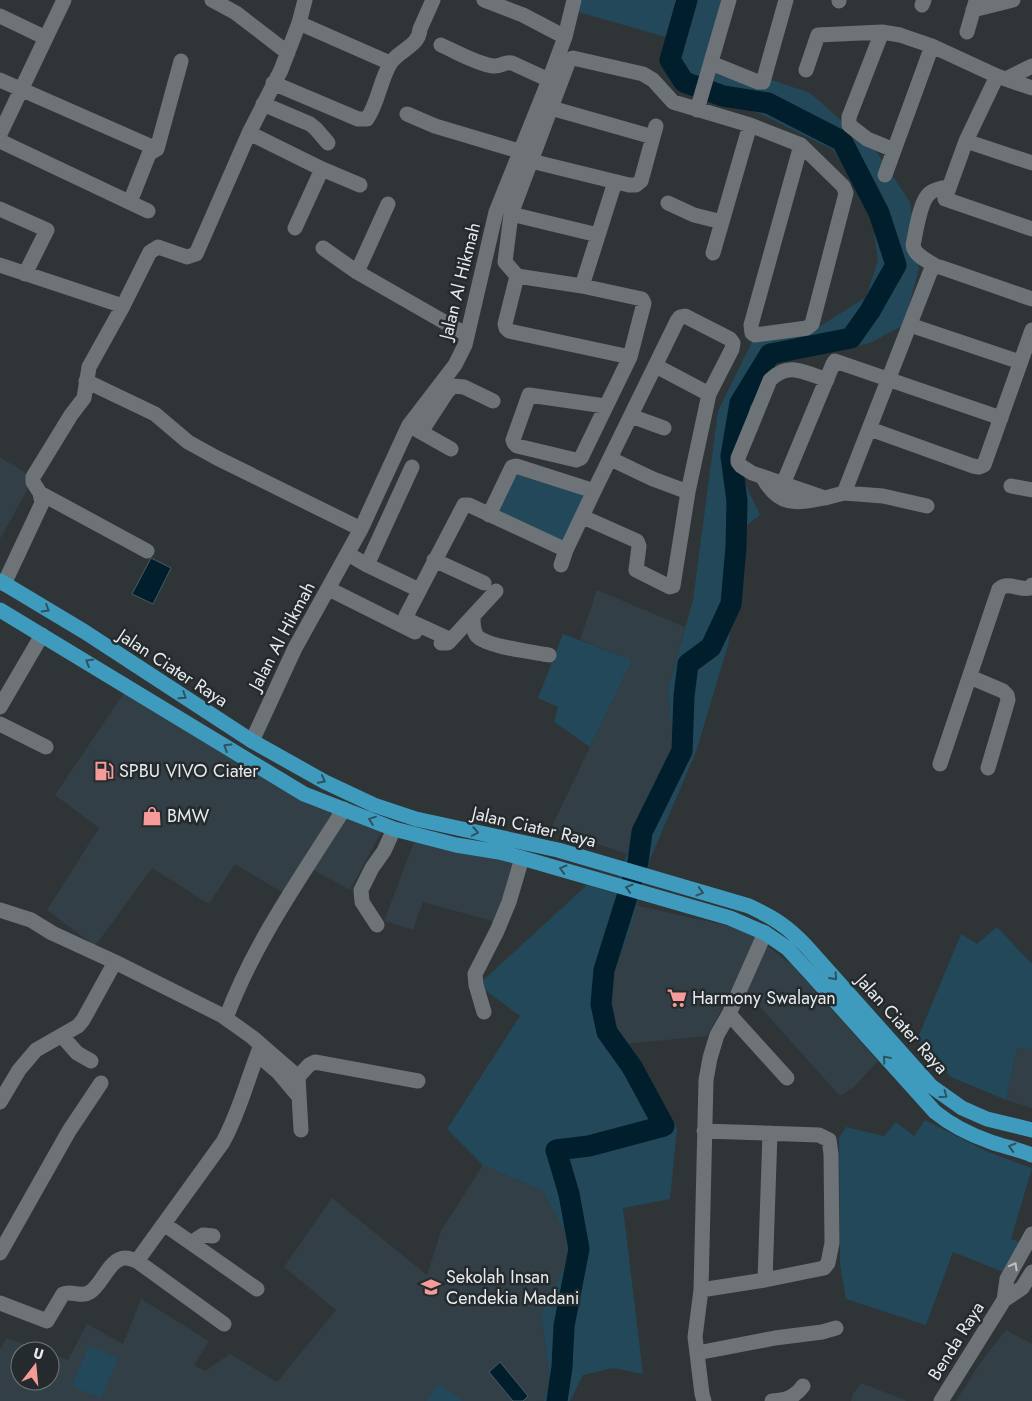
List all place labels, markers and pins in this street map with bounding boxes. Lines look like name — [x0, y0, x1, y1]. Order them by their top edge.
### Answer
place label: SPBU VIVO Ciater — [119, 758, 259, 784]
fuel station icon: SPBU VIVO Ciater — [93, 760, 115, 782]
place label: BMW — [167, 803, 210, 829]
shop icon: BMW — [141, 805, 163, 827]
place label: Harmony Swalayan — [692, 985, 836, 1011]
supermarket icon: Harmony Swalayan — [666, 987, 688, 1009]
place label: Sekolah Insan Cendekia Madani — [446, 1264, 580, 1311]
school or university icon: Sekolah Insan Cendekia Madani — [420, 1276, 442, 1298]

